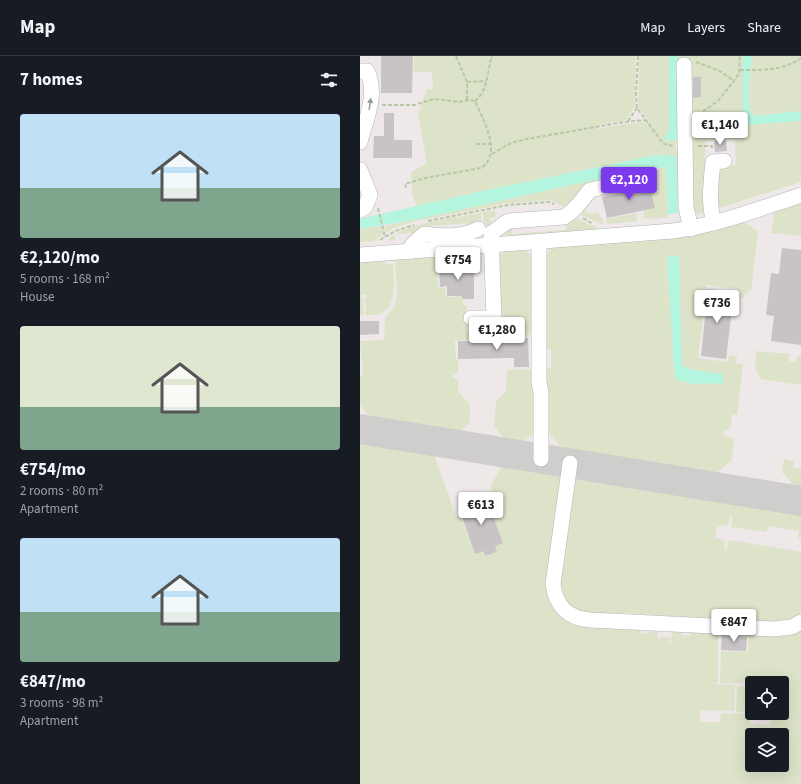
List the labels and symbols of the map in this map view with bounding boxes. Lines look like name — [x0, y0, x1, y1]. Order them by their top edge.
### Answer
one-way arrow — [367, 98, 373, 110]
pin: €1,140 — [687, 112, 753, 146]
pin: €2,120 — [596, 167, 662, 201]
pin: €754 — [434, 247, 482, 281]
pin: €736 — [693, 290, 741, 324]
pin: €1,280 — [464, 317, 530, 351]
pin: €613 — [457, 492, 505, 526]
pin: €847 — [710, 609, 758, 643]

